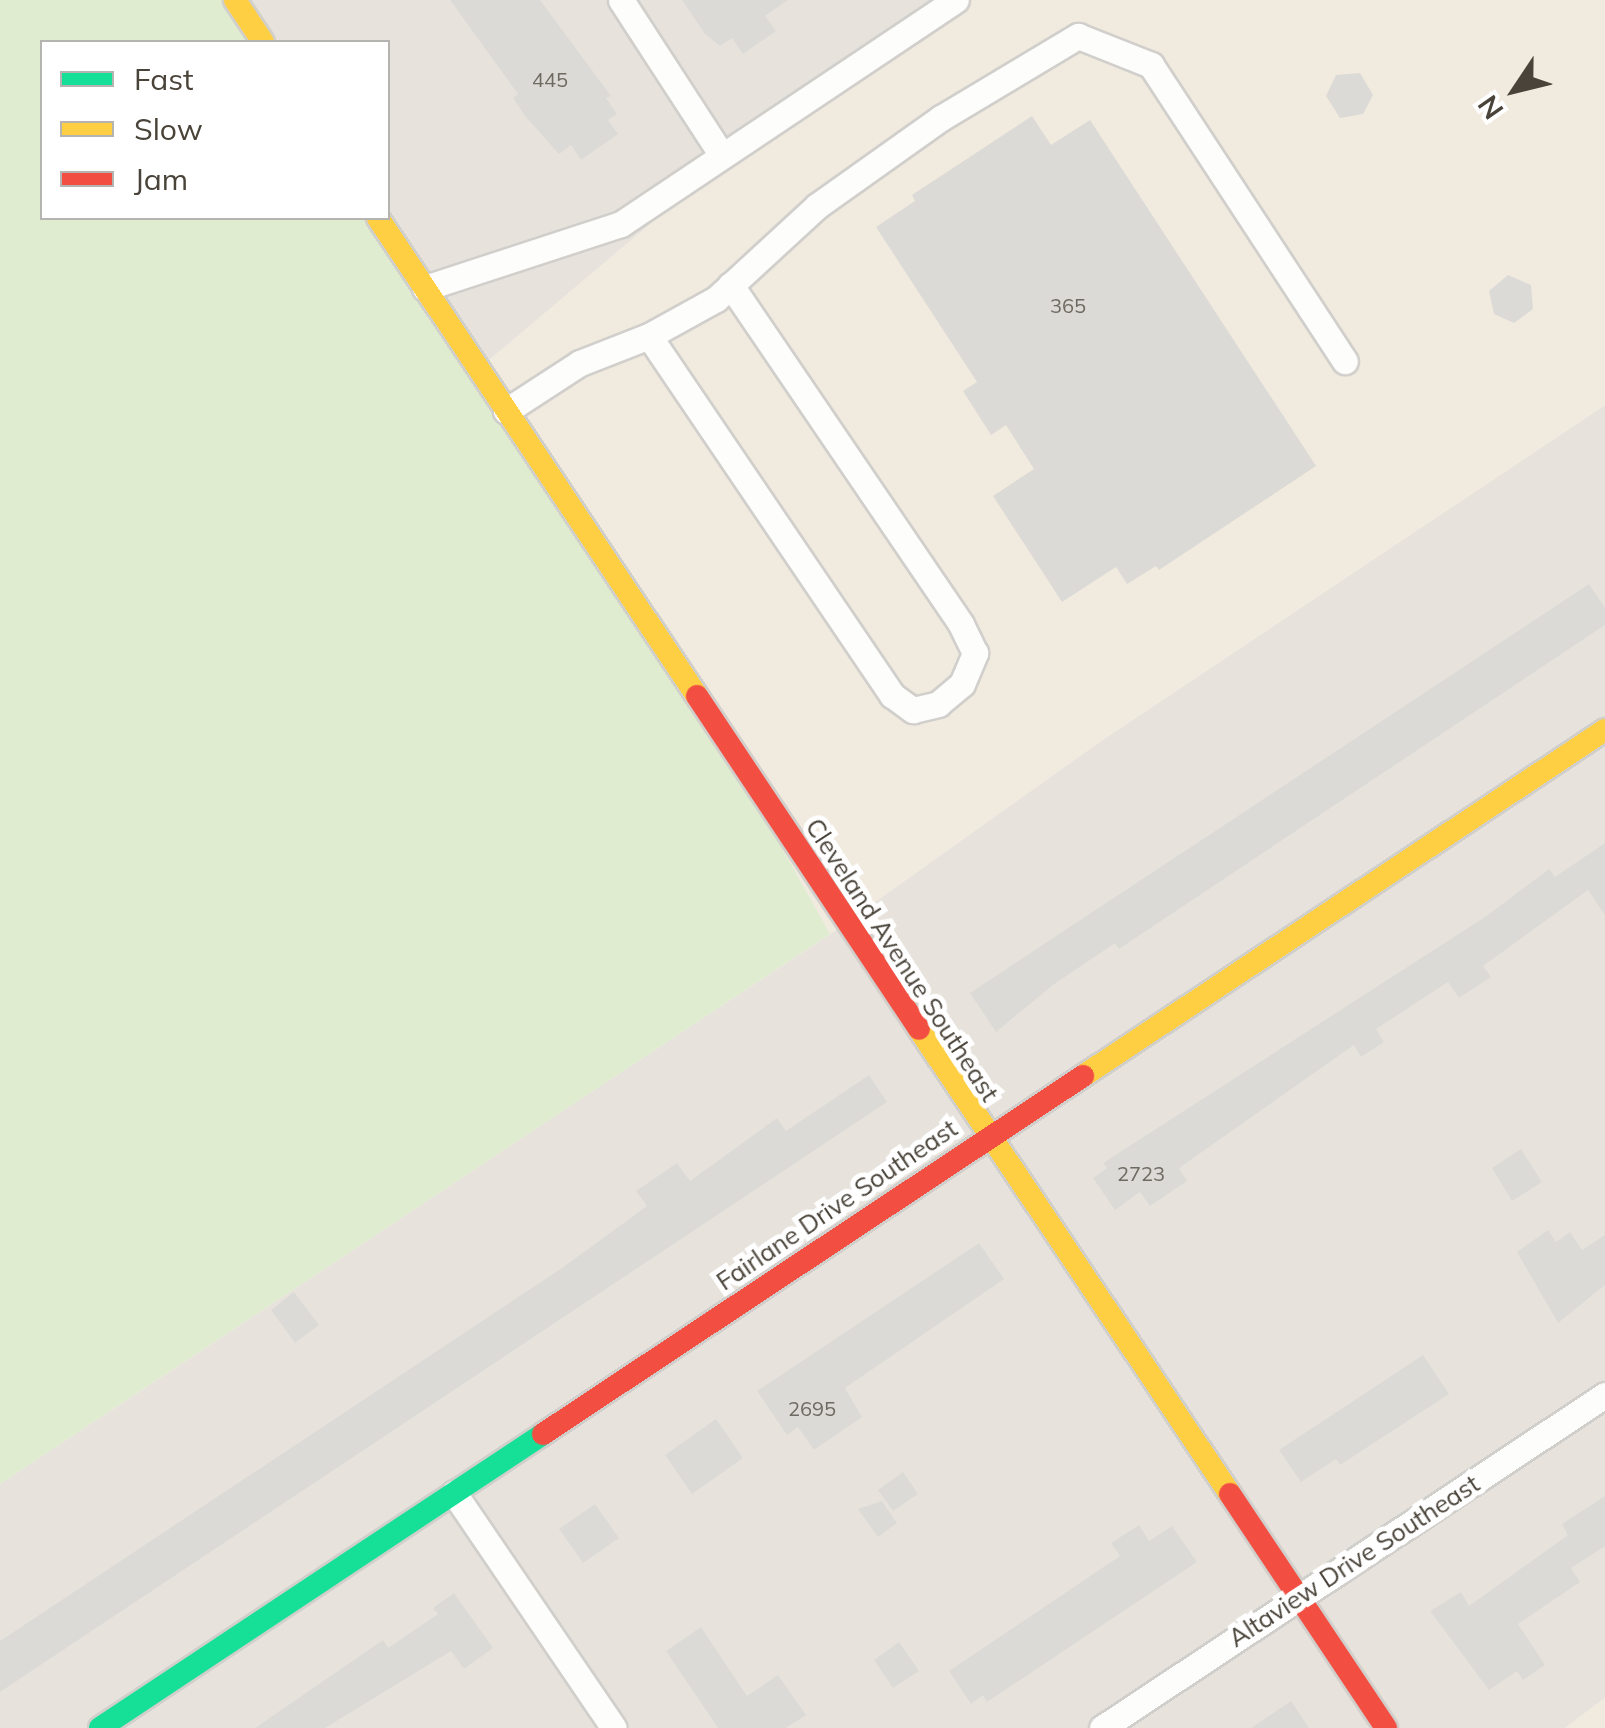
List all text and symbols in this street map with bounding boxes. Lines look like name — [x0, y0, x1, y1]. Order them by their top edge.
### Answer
legend — [40, 40, 390, 220]
north arrow — [1465, 40, 1565, 140]
text: Fast — [134, 60, 194, 98]
house number: 445 — [532, 67, 568, 91]
text: N — [1470, 89, 1510, 126]
text: Slow — [134, 110, 203, 148]
text: Jam — [134, 160, 188, 198]
house number: 365 — [1050, 293, 1086, 317]
street label: Cleveland Avenue Southeast — [799, 813, 1005, 1107]
street label: Fairlane Drive Southeast — [711, 1113, 963, 1297]
house number: 2723 — [1117, 1161, 1165, 1185]
house number: 2695 — [788, 1396, 836, 1420]
street label: Altaview Drive Southeast — [1223, 1469, 1485, 1653]

